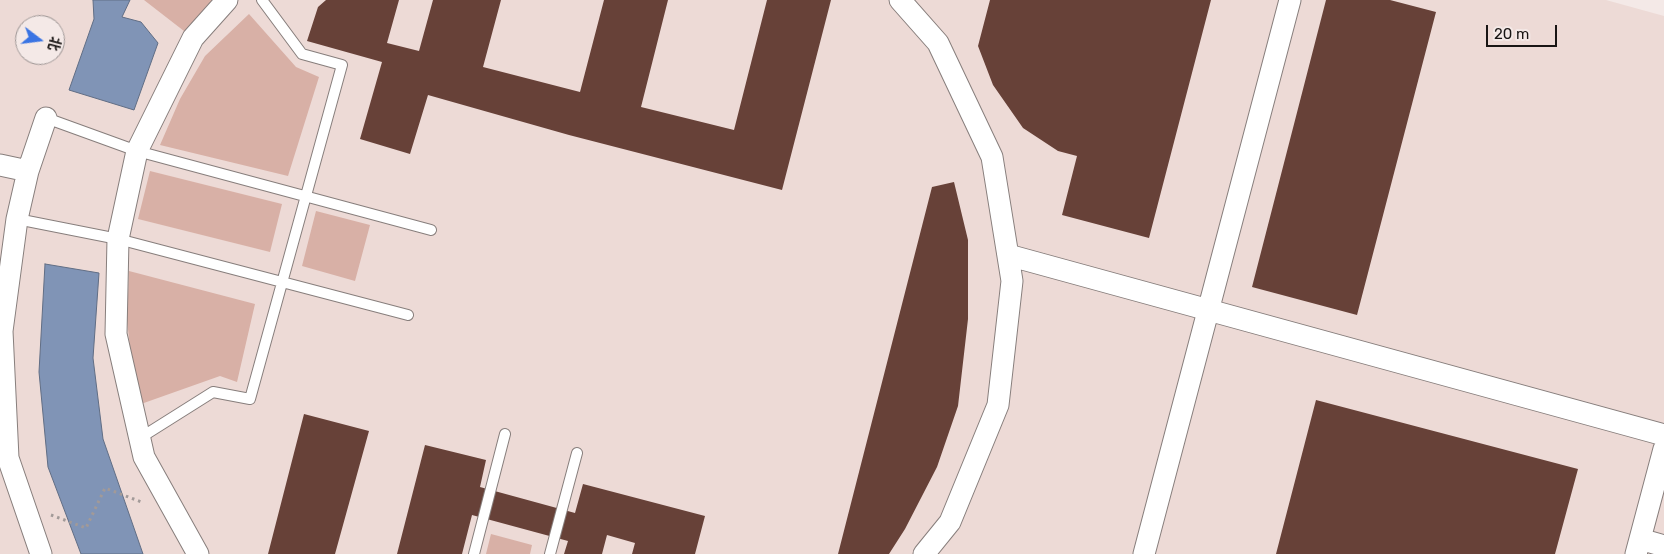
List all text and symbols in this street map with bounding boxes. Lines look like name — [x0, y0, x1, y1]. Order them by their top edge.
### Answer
north arrow — [15, 15, 65, 65]
scale bar — [1489, 15, 1560, 47]
text: 20 m — [1494, 25, 1529, 43]
text: 北 — [44, 35, 64, 53]

